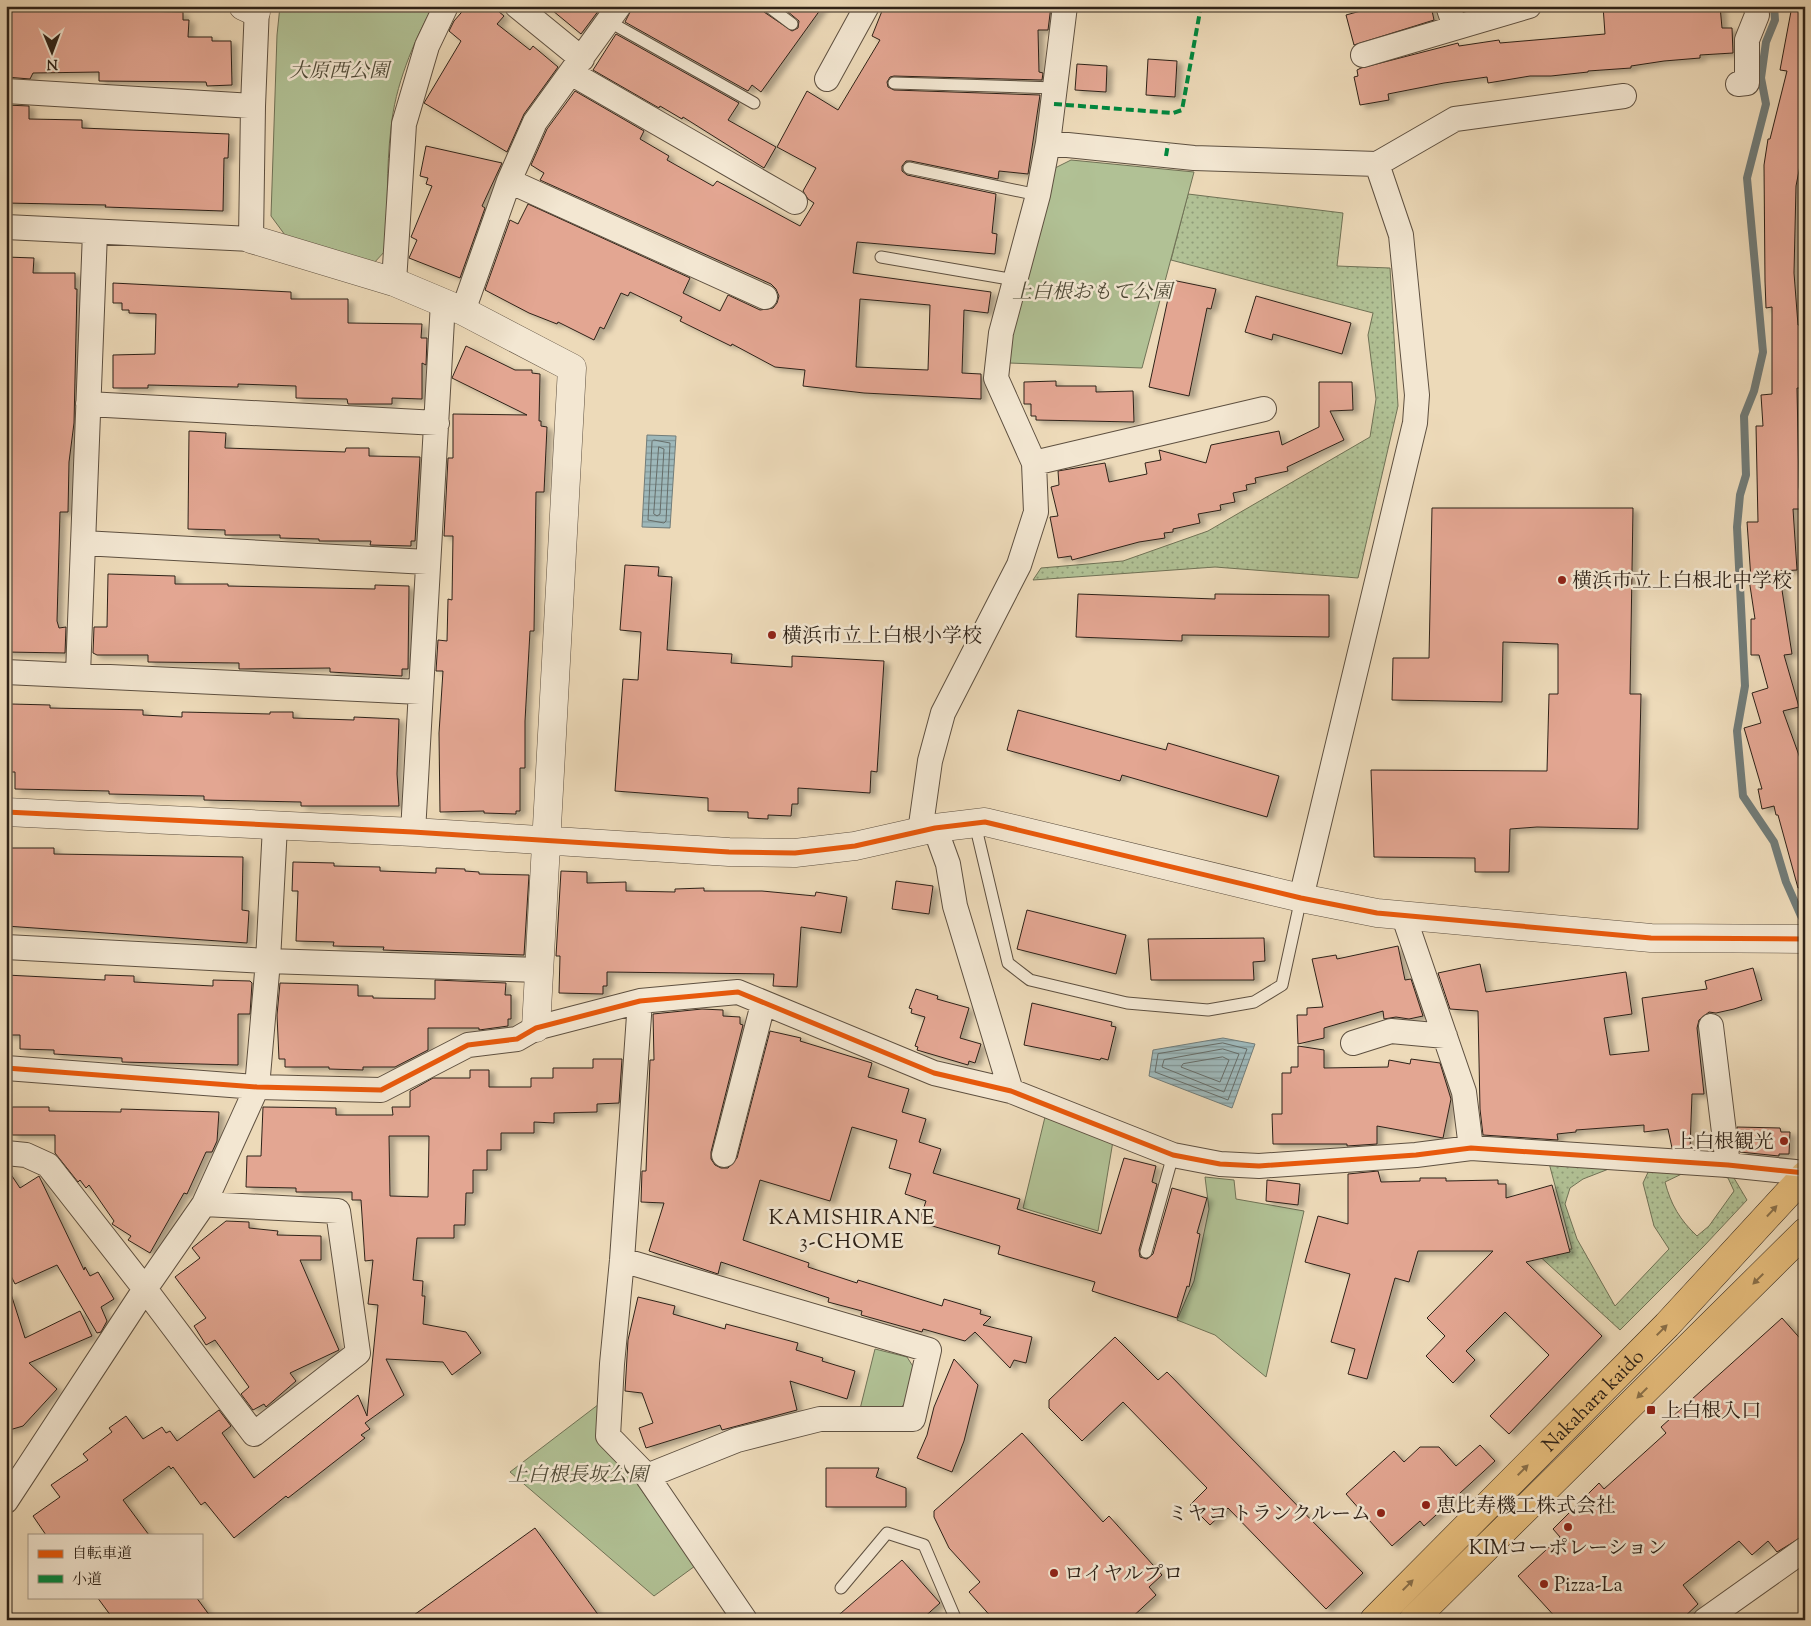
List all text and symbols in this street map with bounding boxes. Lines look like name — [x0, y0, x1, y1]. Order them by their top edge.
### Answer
north arrow — [28, 28, 78, 78]
text: N — [46, 53, 58, 73]
park label: 大原西公園 — [289, 58, 392, 87]
park label: 上白根おもて公園 — [1012, 279, 1175, 308]
place label: 横浜市立上白根北中学校 — [1572, 568, 1792, 597]
marker: 横浜市立上白根北中学校 — [1556, 574, 1568, 586]
place label: 横浜市立上白根小学校 — [782, 623, 982, 652]
marker: 横浜市立上白根小学校 — [766, 629, 778, 641]
place label: 上白根観光 — [1674, 1129, 1774, 1158]
marker: 上白根観光 — [1778, 1135, 1790, 1147]
district label: KAMISHIRANE 3-CHOME — [768, 1204, 936, 1258]
one-way arrow — [1767, 1204, 1778, 1217]
one-way arrow — [1752, 1273, 1764, 1285]
one-way arrow — [1656, 1324, 1668, 1336]
street label: Nakahara kaido — [1536, 1344, 1652, 1460]
one-way arrow — [1636, 1387, 1648, 1399]
place label: 上白根入口 — [1661, 1398, 1761, 1427]
marker: 上白根入口 — [1645, 1404, 1657, 1416]
park label: 上白根長坂公園 — [508, 1462, 651, 1491]
one-way arrow — [1517, 1464, 1529, 1476]
place label: 恵比寿機工株式会社 — [1436, 1493, 1616, 1522]
marker: 恵比寿機工株式会社 — [1420, 1499, 1432, 1511]
place label: ミヤコ トランクルーム — [1168, 1501, 1371, 1530]
marker: ミヤコ トランクルーム — [1375, 1507, 1387, 1519]
marker: KIMコーポレーション — [1562, 1521, 1574, 1533]
legend — [28, 1534, 202, 1598]
place label: KIMコーポレーション — [1469, 1535, 1667, 1564]
text: 自転車道 — [72, 1544, 132, 1565]
place label: ロイヤルプロ — [1064, 1561, 1183, 1590]
marker: ロイヤルプロ — [1048, 1567, 1060, 1579]
text: 小道 — [72, 1570, 102, 1591]
place label: Pizza-La — [1554, 1572, 1623, 1601]
marker: Pizza-La — [1538, 1578, 1550, 1590]
one-way arrow — [1402, 1579, 1414, 1591]

